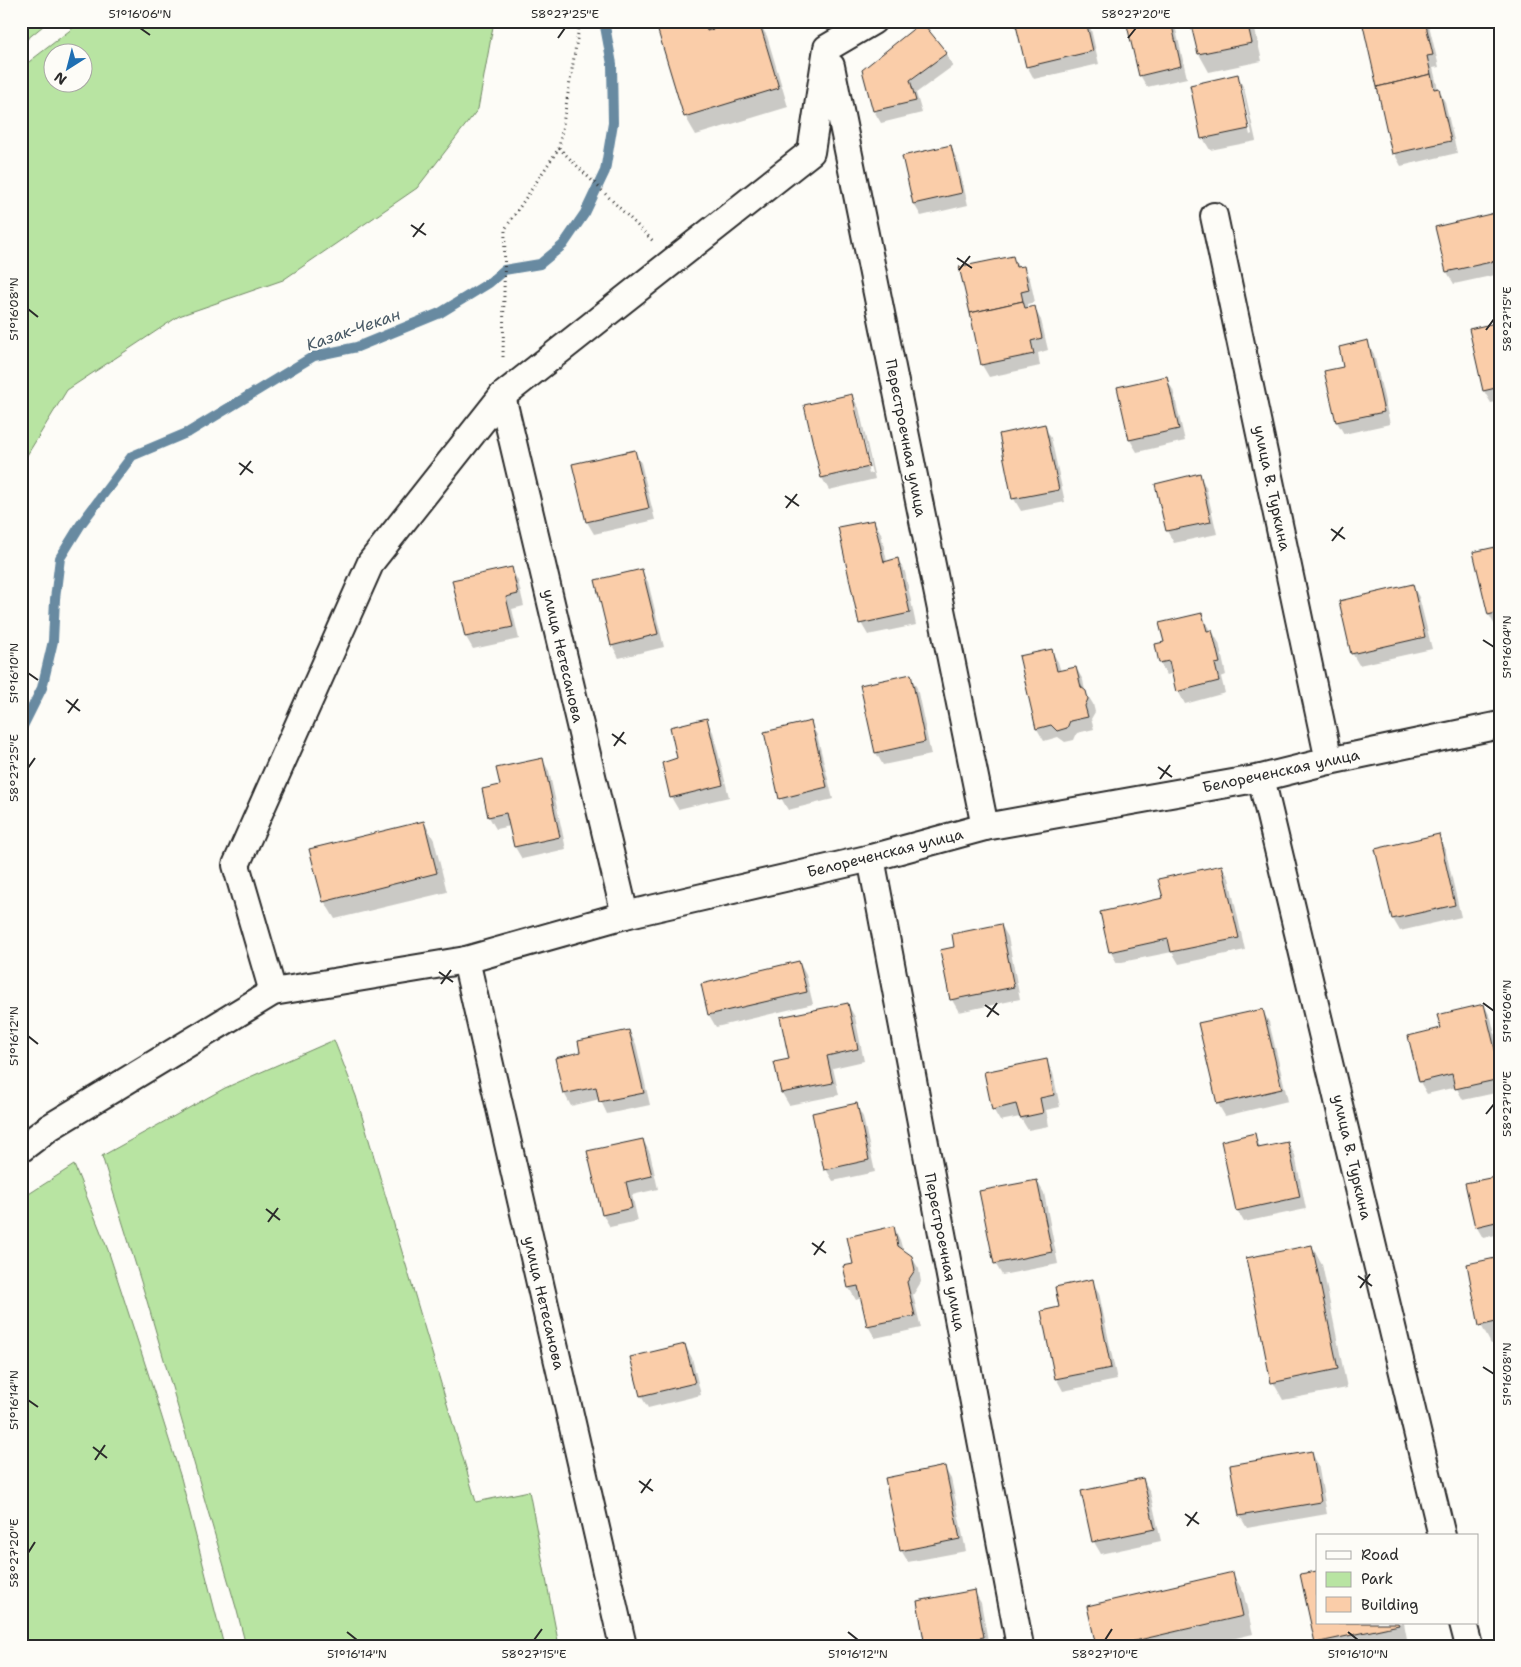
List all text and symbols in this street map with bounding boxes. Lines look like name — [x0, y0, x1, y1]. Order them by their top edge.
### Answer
text: 51°16'06"N — [109, 6, 171, 22]
text: 58°27'25"E — [531, 6, 599, 22]
text: 58°27'20"E — [1101, 6, 1171, 22]
north arrow — [42, 42, 92, 92]
text: N — [51, 68, 70, 89]
text: 51°16'08"N — [6, 277, 22, 341]
text: 58°27'15"E — [1499, 287, 1515, 351]
water label: Казак-Чекан — [303, 304, 403, 355]
street label: Перестроечная улица — [881, 357, 931, 519]
street label: улица В. Туркина — [1249, 423, 1295, 553]
street label: улица Нетесанова — [538, 587, 588, 725]
text: 51°16'04"N — [1499, 615, 1515, 679]
text: 51°16'10"N — [6, 643, 22, 703]
text: 58°27'25"E — [6, 734, 22, 802]
street label: Белореченская улица — [1201, 744, 1362, 797]
street label: Белореченская улица — [805, 824, 966, 882]
text: 51°16'06"N — [1499, 980, 1515, 1042]
text: 51°16'12"N — [6, 1006, 22, 1066]
text: 58°27'10"E — [1499, 1071, 1515, 1137]
street label: улица В. Туркина — [1328, 1092, 1376, 1222]
street label: Перестроечная улица — [920, 1171, 970, 1333]
street label: улица Нетесанова — [519, 1234, 569, 1372]
text: 51°16'08"N — [1499, 1342, 1515, 1406]
text: 51°16'14"N — [6, 1370, 22, 1430]
text: 58°27'20"E — [6, 1518, 22, 1588]
legend — [1316, 1534, 1478, 1624]
text: Road — [1361, 1545, 1399, 1565]
text: Park — [1361, 1569, 1393, 1589]
text: Building — [1361, 1595, 1418, 1615]
text: 51°16'14"N — [327, 1646, 387, 1662]
text: 58°27'15"E — [502, 1646, 566, 1662]
text: 51°16'12"N — [828, 1646, 888, 1662]
text: 58°27'10"E — [1072, 1646, 1138, 1662]
text: 51°16'10"N — [1328, 1646, 1388, 1662]

